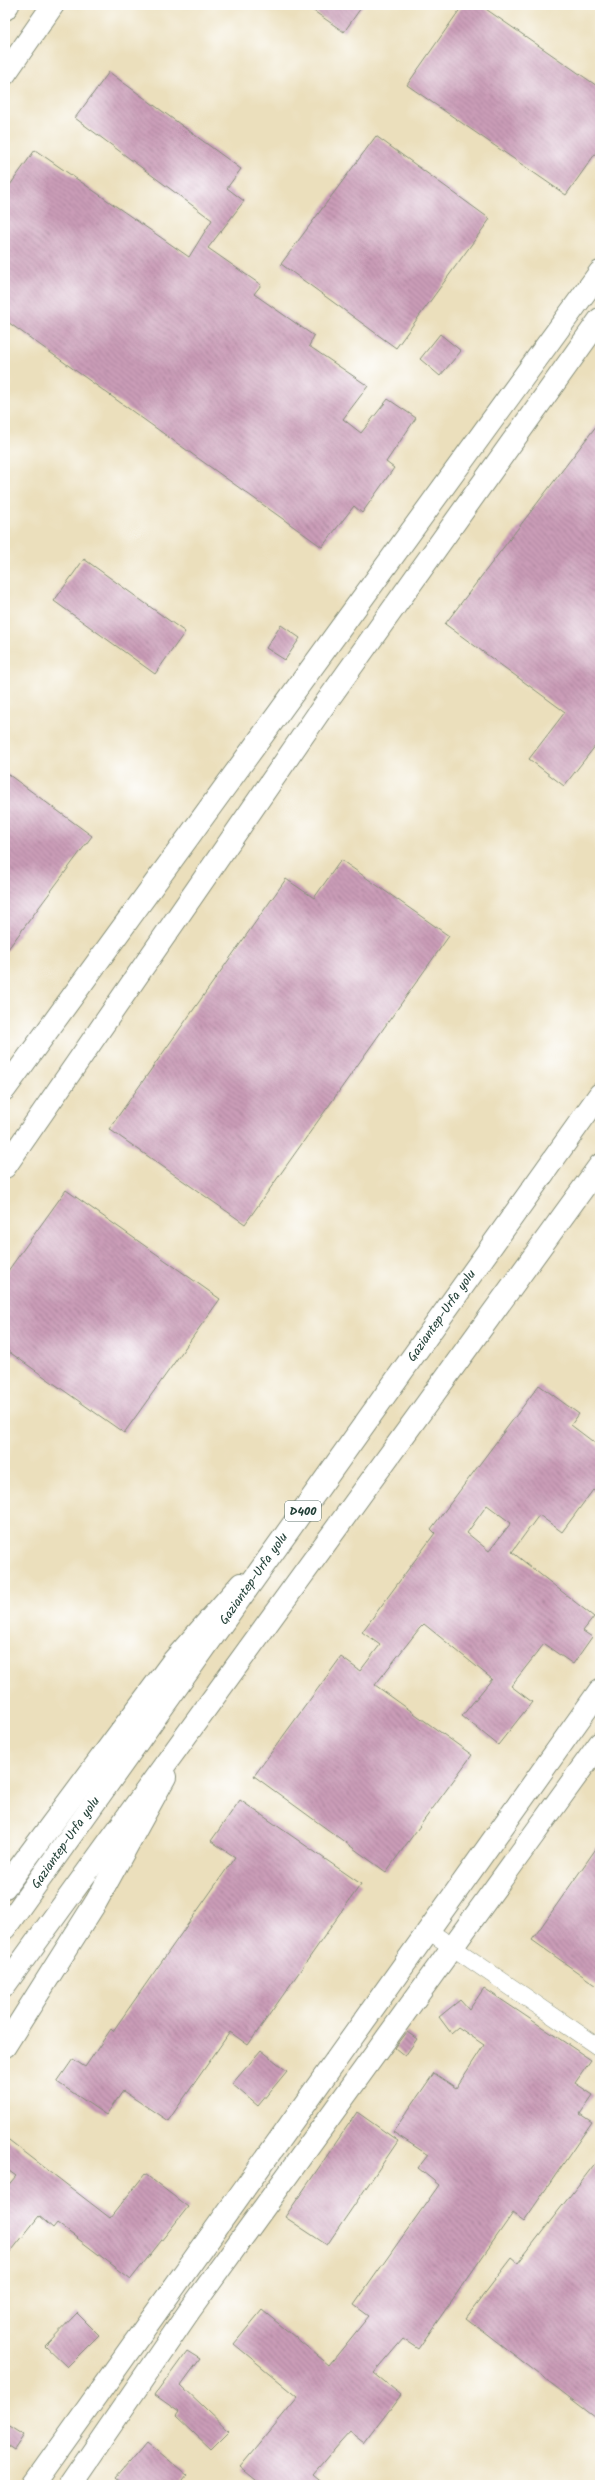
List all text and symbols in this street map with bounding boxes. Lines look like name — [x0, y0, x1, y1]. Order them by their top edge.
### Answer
street label: Gaziantep-Urfa yolu — [402, 1265, 482, 1367]
road number: D400 — [285, 1501, 321, 1521]
street label: Gaziantep-Urfa yolu — [214, 1528, 294, 1630]
street label: Gaziantep-Urfa yolu — [26, 1792, 106, 1894]

